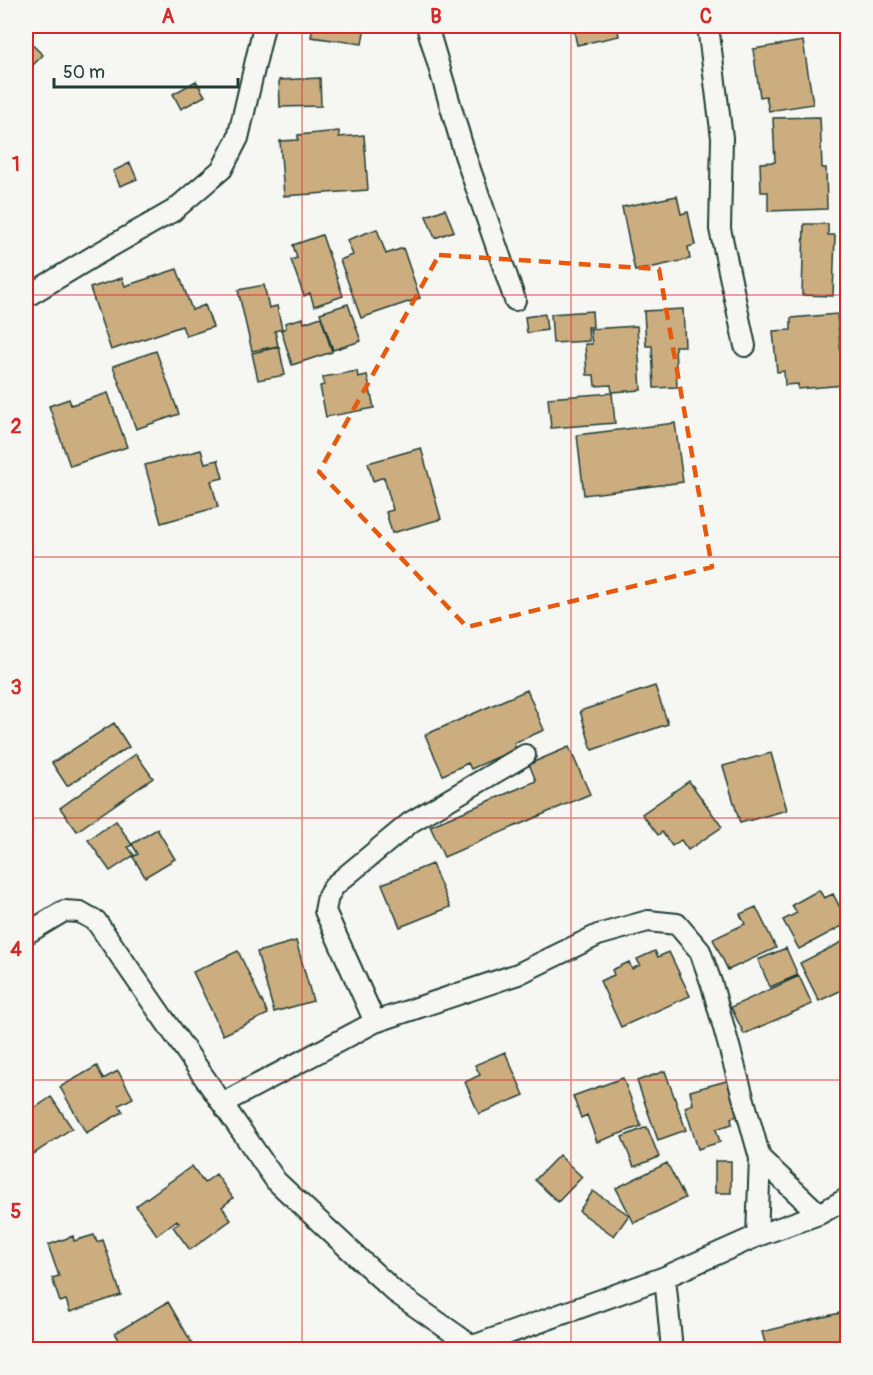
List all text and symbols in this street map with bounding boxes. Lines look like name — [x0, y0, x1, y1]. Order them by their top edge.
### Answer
text: A — [162, 4, 175, 29]
text: B — [430, 4, 442, 29]
text: C — [700, 4, 712, 29]
scale bar — [54, 51, 238, 89]
text: 50 m — [63, 61, 105, 84]
text: 1 — [12, 152, 20, 177]
text: 2 — [10, 414, 22, 439]
text: 3 — [10, 675, 22, 700]
text: 4 — [10, 937, 22, 962]
text: 5 — [11, 1199, 22, 1224]

